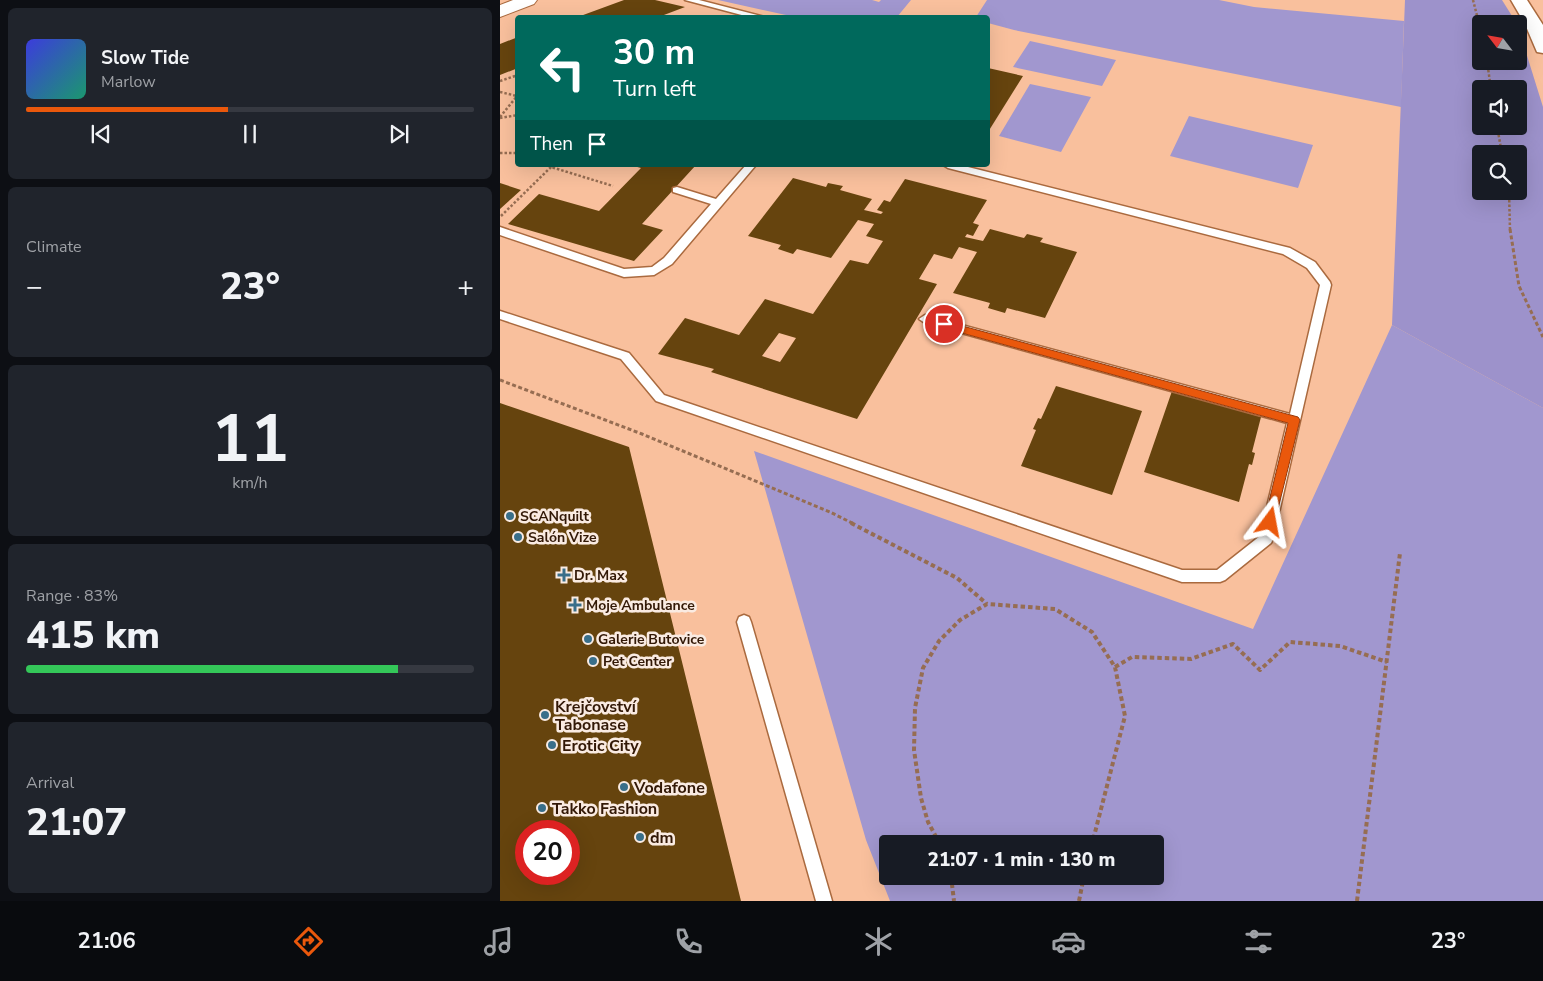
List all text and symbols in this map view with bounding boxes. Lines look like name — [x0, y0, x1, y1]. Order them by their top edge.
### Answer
north arrow — [1472, 15, 1528, 70]
map controls — [1472, 15, 1527, 200]
text: 30 m — [613, 29, 695, 76]
icon: left — [530, 35, 595, 100]
text: Slow Tide — [101, 45, 189, 71]
text: Marlow — [101, 71, 156, 93]
text: Turn left — [613, 74, 696, 104]
button: sound — [1472, 80, 1527, 135]
icon: previous — [87, 120, 115, 148]
icon: pause — [236, 120, 264, 148]
icon: next — [385, 120, 413, 148]
icon: arrive — [583, 130, 611, 158]
text: Then — [530, 131, 573, 157]
button: search — [1472, 145, 1527, 200]
text: Climate — [26, 236, 81, 258]
text: 23° — [220, 261, 280, 312]
text: − — [26, 268, 43, 306]
text: + — [457, 268, 474, 306]
pin — [923, 303, 965, 345]
icon: arrive — [930, 310, 958, 338]
text: 11 — [211, 395, 289, 484]
text: km/h — [232, 472, 268, 494]
position arrow — [1243, 495, 1295, 547]
place label: SCANquilt — [520, 507, 589, 526]
marker: SCANquilt — [504, 510, 516, 522]
place label: Salón Vize — [528, 528, 597, 547]
marker: Salón Vize — [512, 531, 524, 543]
place label: Dr. Max — [574, 566, 625, 585]
marker: Dr. Max — [558, 569, 570, 581]
text: Range · 83% — [26, 585, 118, 607]
place label: Moje Ambulance — [586, 596, 695, 615]
marker: Moje Ambulance — [568, 598, 582, 612]
text: 415 km — [26, 610, 160, 661]
place label: Galerie Butovice — [598, 630, 705, 649]
marker: Galerie Butovice — [582, 633, 594, 645]
place label: Pet Center — [603, 652, 672, 671]
marker: Pet Center — [587, 655, 599, 667]
place label: Krejčovství Tabonase — [555, 696, 637, 736]
marker: Krejčovství Tabonase — [539, 709, 551, 721]
place label: Erotic City — [562, 735, 639, 757]
marker: Erotic City — [546, 739, 558, 751]
text: Arrival — [26, 772, 74, 794]
place label: Vodafone — [633, 777, 705, 799]
marker: Vodafone — [618, 781, 630, 793]
text: 21:07 — [26, 797, 127, 848]
place label: Takko Fashion — [552, 798, 657, 820]
marker: Takko Fashion — [536, 802, 548, 814]
speed limit sign: 20 — [515, 820, 580, 885]
place label: dm — [650, 827, 674, 849]
marker: dm — [634, 831, 646, 843]
text: 21:07 · 1 min · 130 m — [928, 847, 1115, 873]
icon: directions — [291, 924, 326, 959]
icon: music — [481, 924, 516, 959]
icon: phone — [671, 924, 706, 959]
icon: climate — [861, 924, 896, 959]
icon: car — [1051, 924, 1086, 959]
icon: filters — [1241, 924, 1276, 959]
text: 21:06 — [77, 926, 136, 956]
text: 23° — [1431, 926, 1465, 956]

